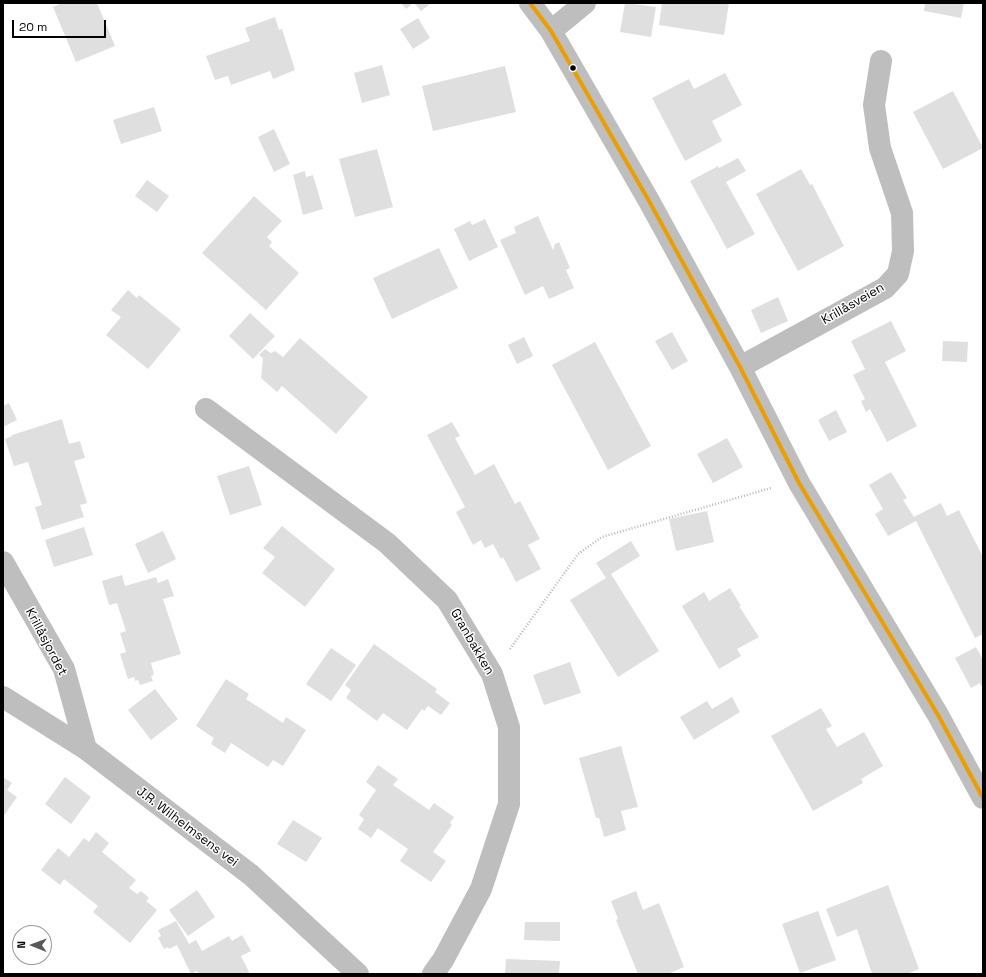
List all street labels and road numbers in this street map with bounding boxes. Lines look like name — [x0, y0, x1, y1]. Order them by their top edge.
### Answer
street label: Krillåsveien — [819, 280, 887, 328]
street label: Krillåsjordet — [22, 606, 70, 678]
street label: Granbakken — [447, 606, 497, 678]
street label: J.R. Wilhelmsens vei — [133, 784, 241, 870]

